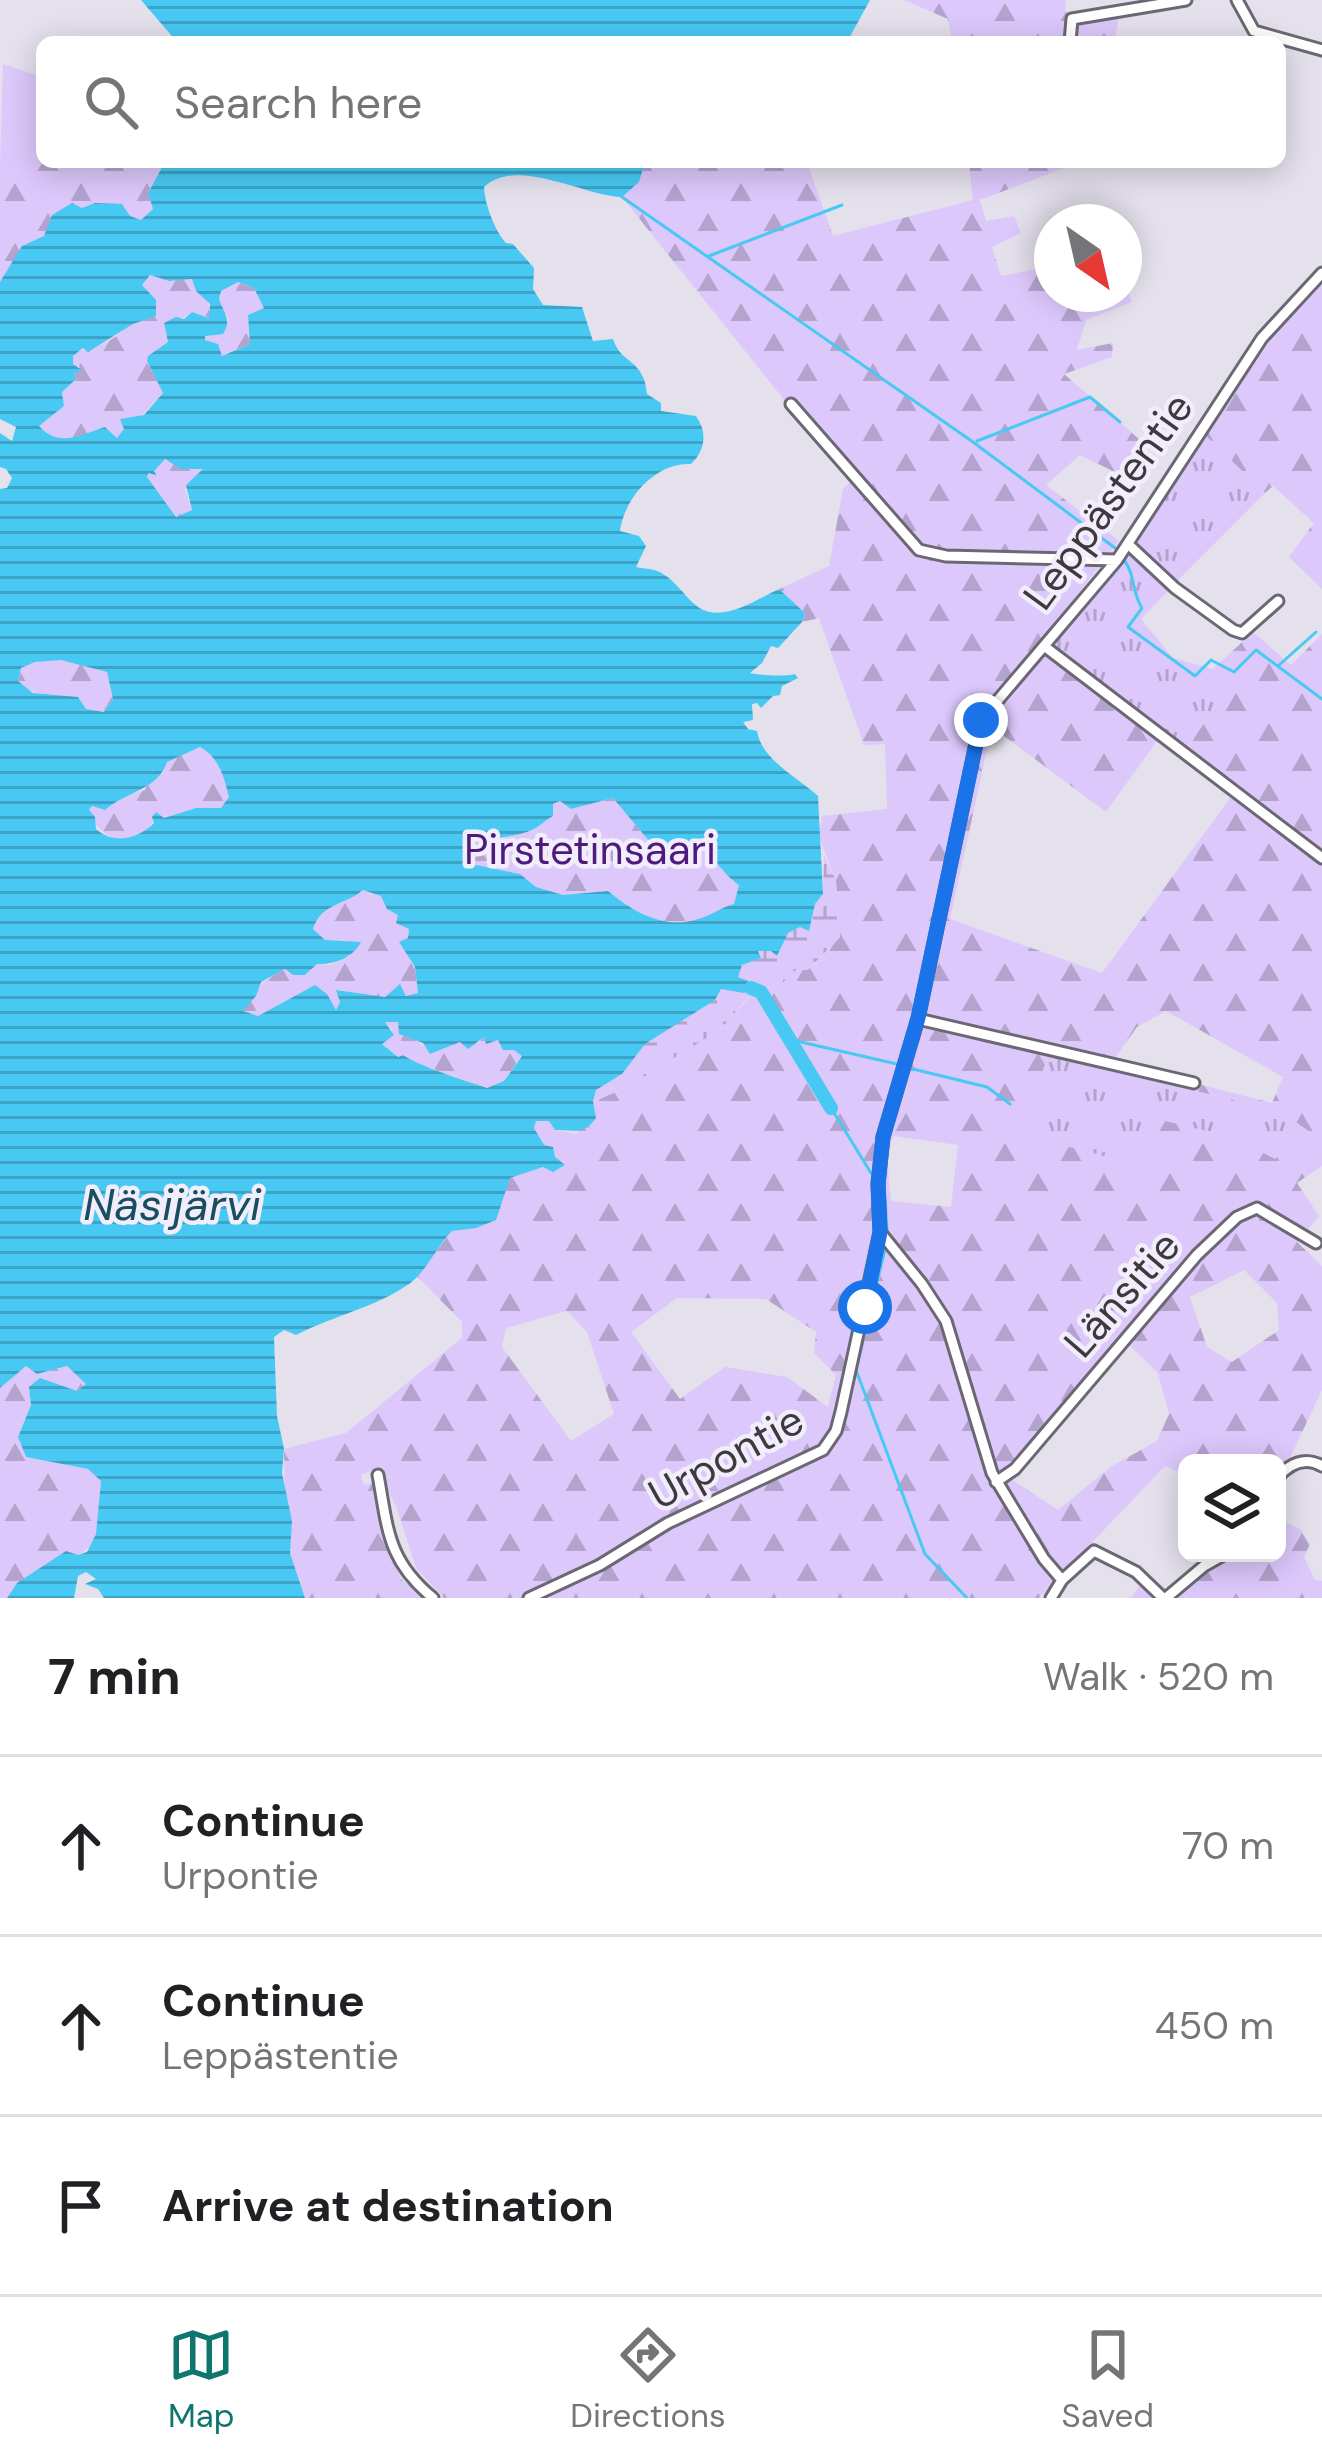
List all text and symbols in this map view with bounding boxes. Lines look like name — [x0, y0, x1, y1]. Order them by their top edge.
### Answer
search box — [36, 36, 1286, 168]
icon: search — [78, 69, 144, 135]
text: Search here — [174, 73, 422, 132]
north arrow — [1034, 204, 1142, 312]
street label: Leppästentie — [1011, 382, 1205, 620]
route end — [954, 693, 1008, 747]
park label: Pirstetinsaari — [464, 822, 716, 877]
water label: Näsijärvi — [83, 1175, 262, 1234]
street label: Länsitie — [1052, 1219, 1192, 1369]
route start — [838, 1280, 892, 1334]
street label: Urpontie — [639, 1392, 813, 1522]
map controls — [1178, 1454, 1286, 1562]
button: layers — [1178, 1454, 1286, 1562]
text: 7 min — [48, 1643, 181, 1710]
text: Walk · 520 m — [1043, 1651, 1274, 1702]
text: Continue — [162, 1791, 365, 1850]
icon: ahead — [48, 1813, 114, 1879]
text: 70 m — [1182, 1820, 1274, 1871]
text: Urpontie — [162, 1850, 319, 1901]
text: Continue — [162, 1971, 365, 2030]
icon: ahead — [48, 1993, 114, 2059]
text: 450 m — [1155, 2000, 1274, 2051]
text: Leppästentie — [162, 2030, 399, 2081]
icon: arrive — [48, 2173, 114, 2239]
text: Arrive at destination — [162, 2176, 614, 2235]
tab: Map — [168, 2322, 234, 2437]
tab: Directions — [570, 2322, 726, 2437]
tab: Saved — [1062, 2322, 1154, 2437]

